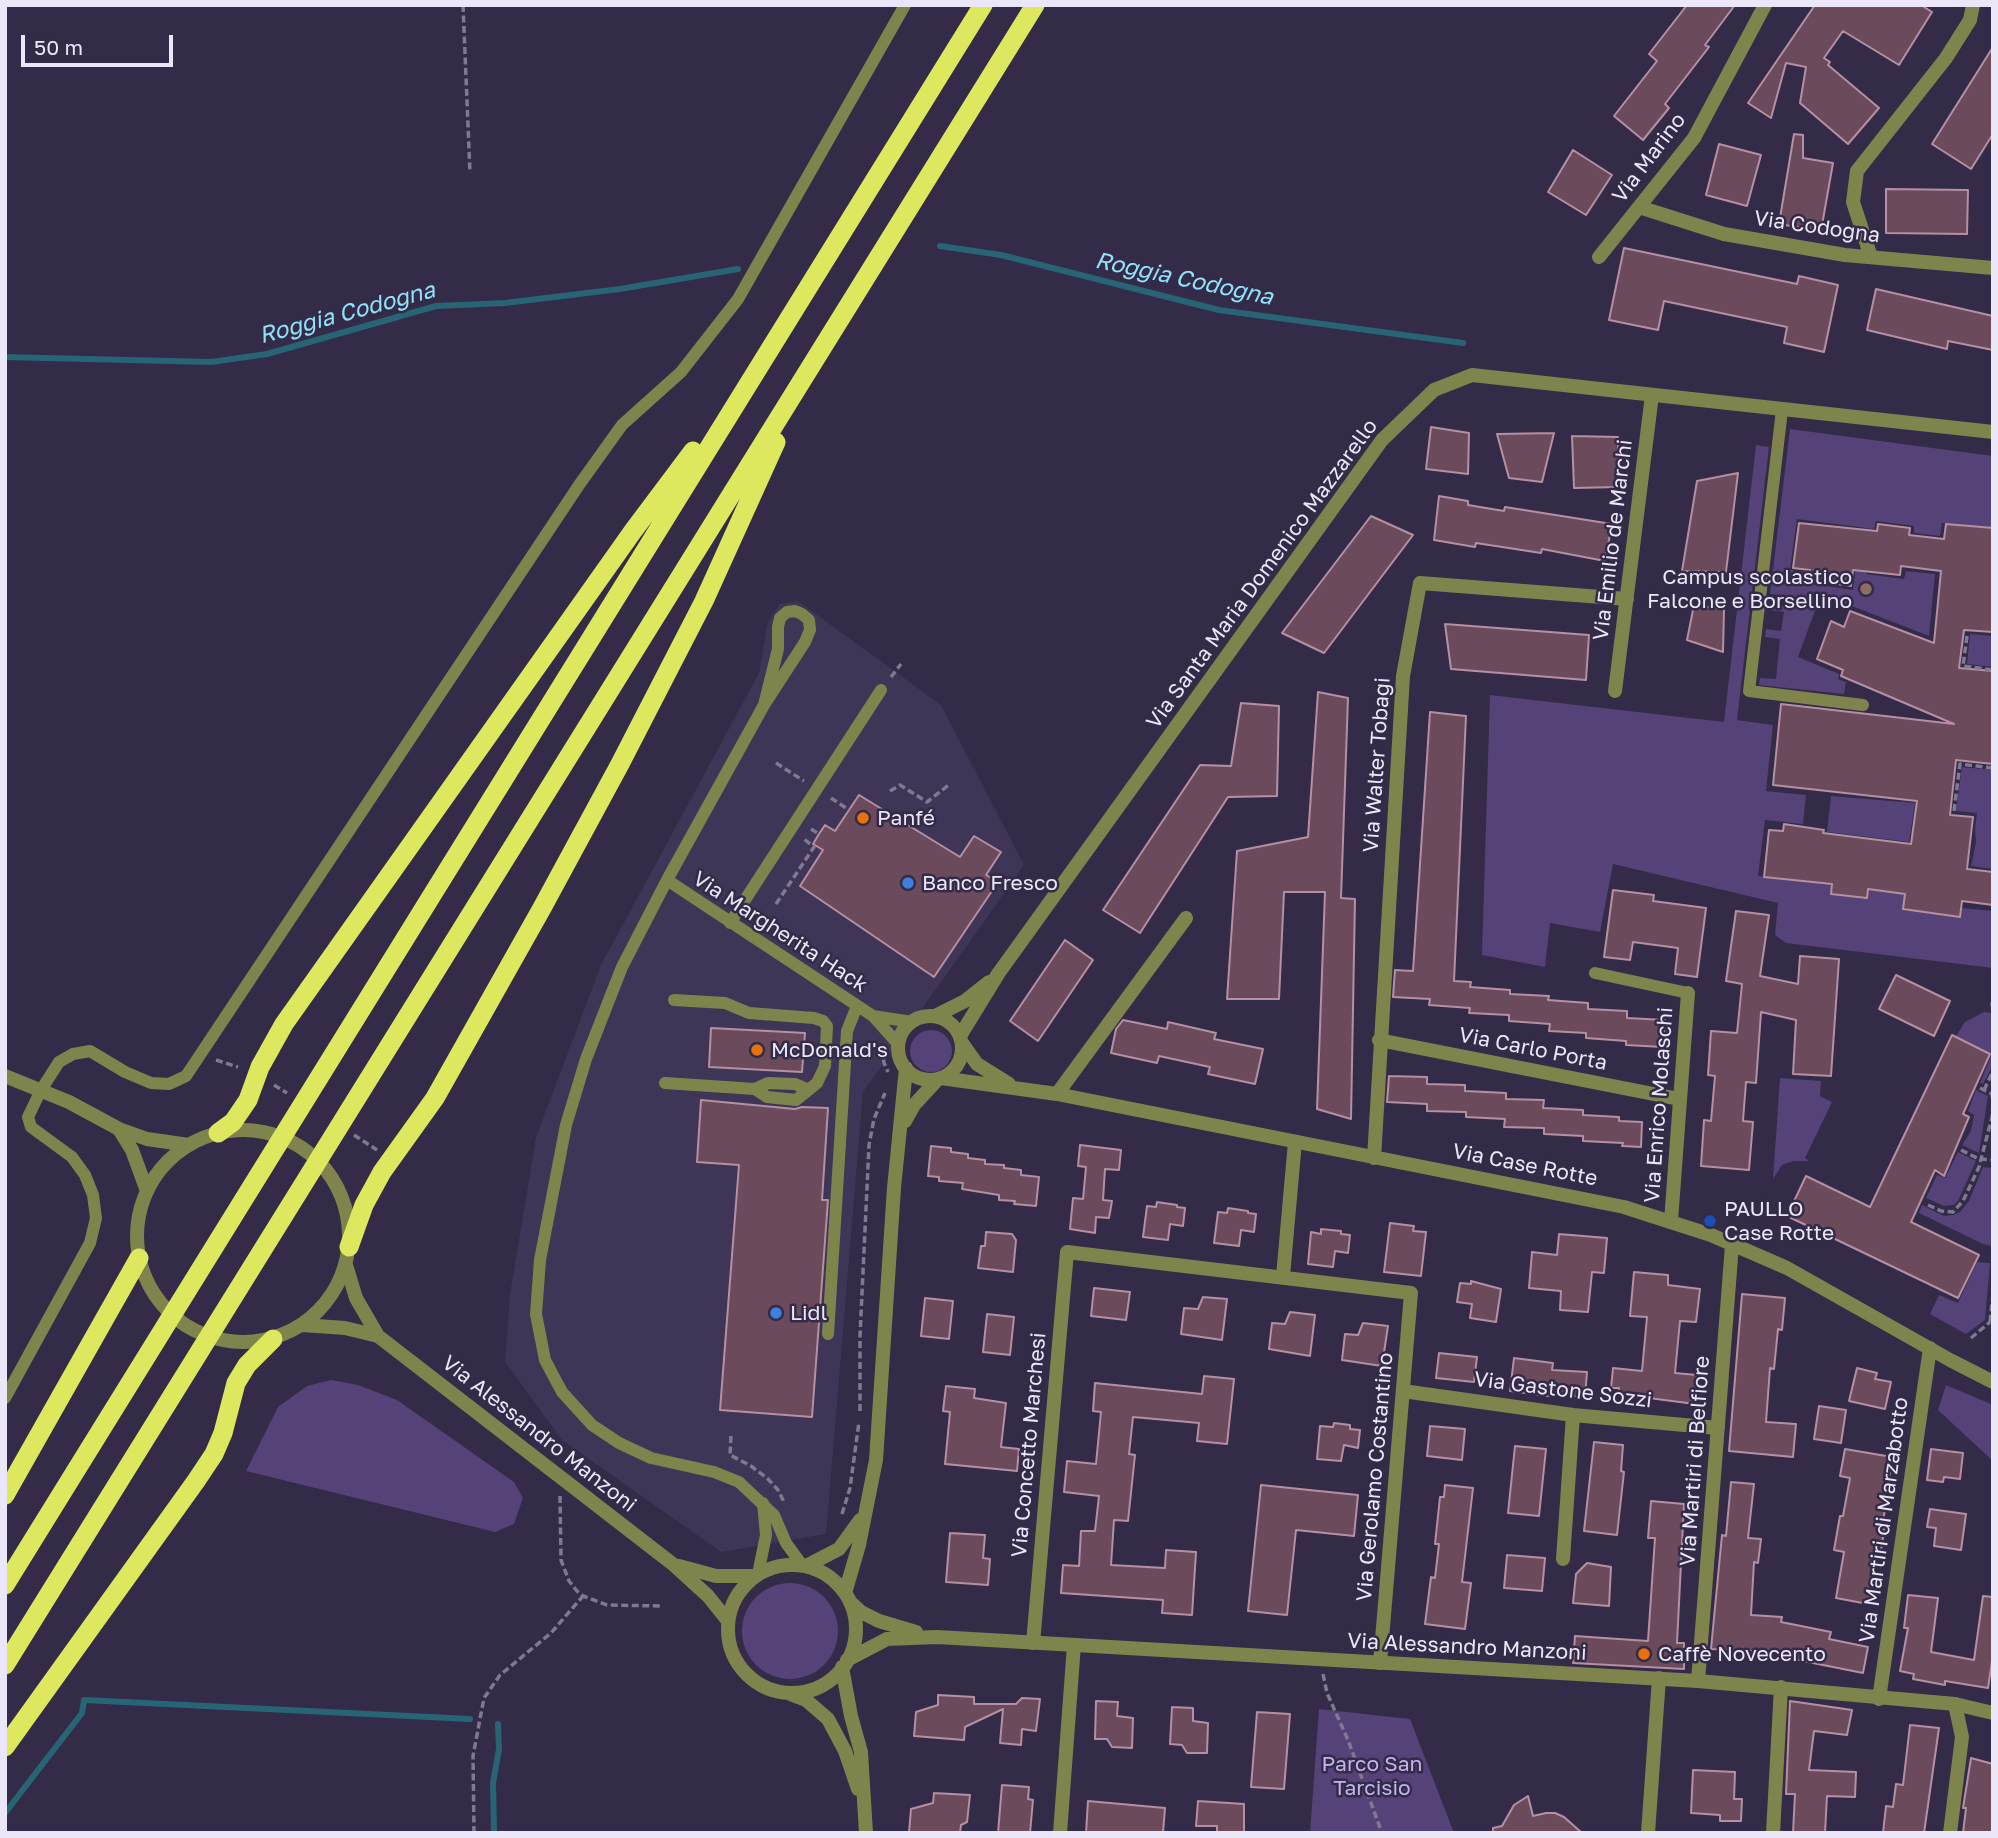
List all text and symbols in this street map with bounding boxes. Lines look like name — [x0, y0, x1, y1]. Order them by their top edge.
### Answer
scale bar — [24, 21, 177, 65]
text: 50 m — [34, 34, 83, 60]
street label: Via Marino — [1607, 108, 1691, 208]
street label: Via Codogna — [1752, 206, 1882, 248]
water label: Roggia Codogna — [1093, 247, 1275, 311]
water label: Roggia Codogna — [256, 276, 438, 350]
street label: Via Santa Maria Domenico Mazzarello — [1141, 414, 1383, 734]
street label: Via Emilio de Marchi — [1588, 438, 1638, 642]
place label: Campus scolastico Falcone e Borsellino — [1647, 564, 1852, 614]
marker: Campus scolastico Falcone e Borsellino — [1858, 581, 1874, 597]
street label: Via Walter Tobagi — [1358, 677, 1396, 853]
place label: Panfé — [877, 805, 935, 831]
marker: Panfé — [855, 810, 871, 826]
street label: Via Margherita Hack — [688, 866, 872, 998]
place label: Banco Fresco — [922, 870, 1058, 896]
marker: Banco Fresco — [900, 875, 916, 891]
street label: Via Enrico Molaschi — [1640, 1006, 1678, 1204]
street label: Via Carlo Porta — [1457, 1022, 1609, 1076]
place label: McDonald's — [771, 1037, 888, 1063]
marker: McDonald's — [749, 1042, 765, 1058]
street label: Via Case Rotte — [1450, 1139, 1600, 1191]
place label: PAULLO Case Rotte — [1724, 1196, 1834, 1246]
marker: PAULLO Case Rotte — [1702, 1213, 1718, 1229]
place label: Lidl — [790, 1300, 827, 1326]
marker: Lidl — [768, 1305, 784, 1321]
street label: Via Concetto Marchesi — [1007, 1331, 1051, 1559]
street label: Via Alessandro Manzoni — [437, 1350, 641, 1518]
street label: Via Gerolamo Costantino — [1352, 1351, 1398, 1603]
street label: Via Martiri di Belfiore — [1675, 1355, 1715, 1567]
street label: Via Gastone Sozzi — [1473, 1367, 1653, 1413]
street label: Via Martiri di Marzabotto — [1854, 1396, 1914, 1644]
street label: Via Alessandro Manzoni — [1347, 1628, 1587, 1666]
place label: Caffè Novecento — [1658, 1641, 1826, 1667]
marker: Caffè Novecento — [1636, 1646, 1652, 1662]
park label: Parco San Tarcisio — [1322, 1751, 1422, 1801]

